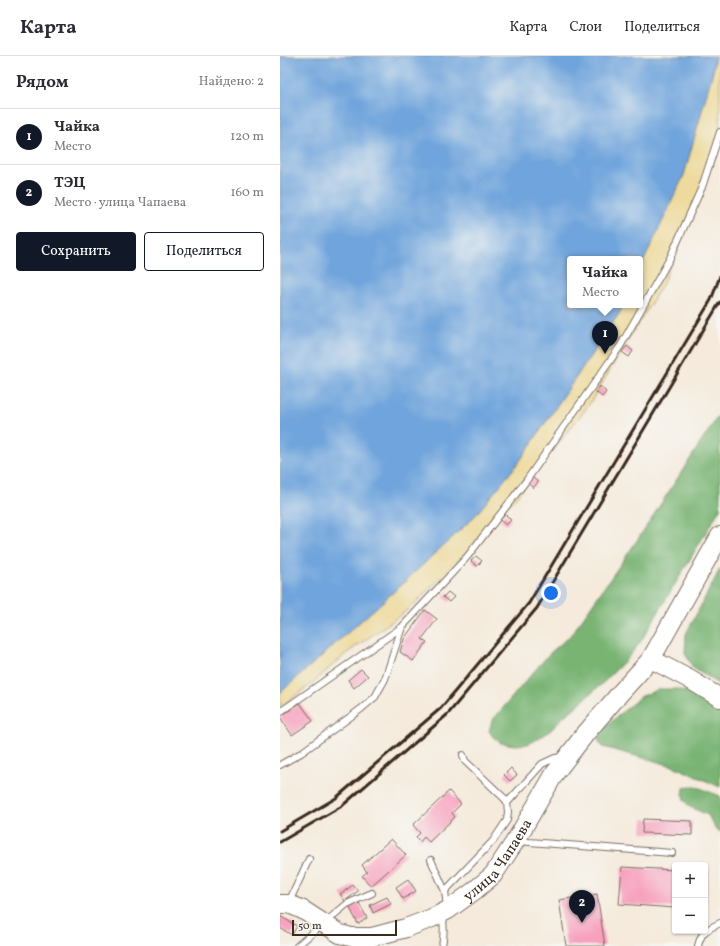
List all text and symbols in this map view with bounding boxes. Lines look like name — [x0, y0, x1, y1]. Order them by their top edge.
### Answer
text: Карта — [20, 15, 77, 41]
text: Карта — [509, 18, 547, 37]
text: Слои — [569, 18, 602, 37]
text: Поделиться — [624, 18, 700, 37]
text: Рядом — [16, 71, 69, 94]
text: Найдено: 2 — [199, 73, 264, 91]
text: Чайка — [54, 117, 100, 138]
text: 1 — [26, 128, 32, 146]
text: 120 m — [230, 128, 264, 146]
text: Место — [54, 138, 91, 156]
text: ТЭЦ — [54, 173, 86, 194]
text: 2 — [26, 184, 32, 202]
text: 160 m — [230, 184, 264, 202]
text: Место · улица Чапаева — [54, 194, 186, 212]
button: Сохранить — [16, 232, 136, 271]
button: Поделиться — [144, 232, 264, 271]
popup — [567, 256, 643, 308]
text: Чайка — [582, 263, 628, 284]
text: Место — [582, 284, 619, 302]
pin: 1 — [592, 321, 618, 354]
your location — [541, 583, 561, 603]
street label: улица Чапаева — [459, 816, 538, 907]
map controls — [672, 862, 708, 934]
button: + — [672, 862, 708, 898]
pin: 2 — [569, 890, 595, 923]
button: − — [672, 898, 708, 934]
scale bar — [292, 918, 397, 937]
text: 50 m — [298, 919, 322, 934]

